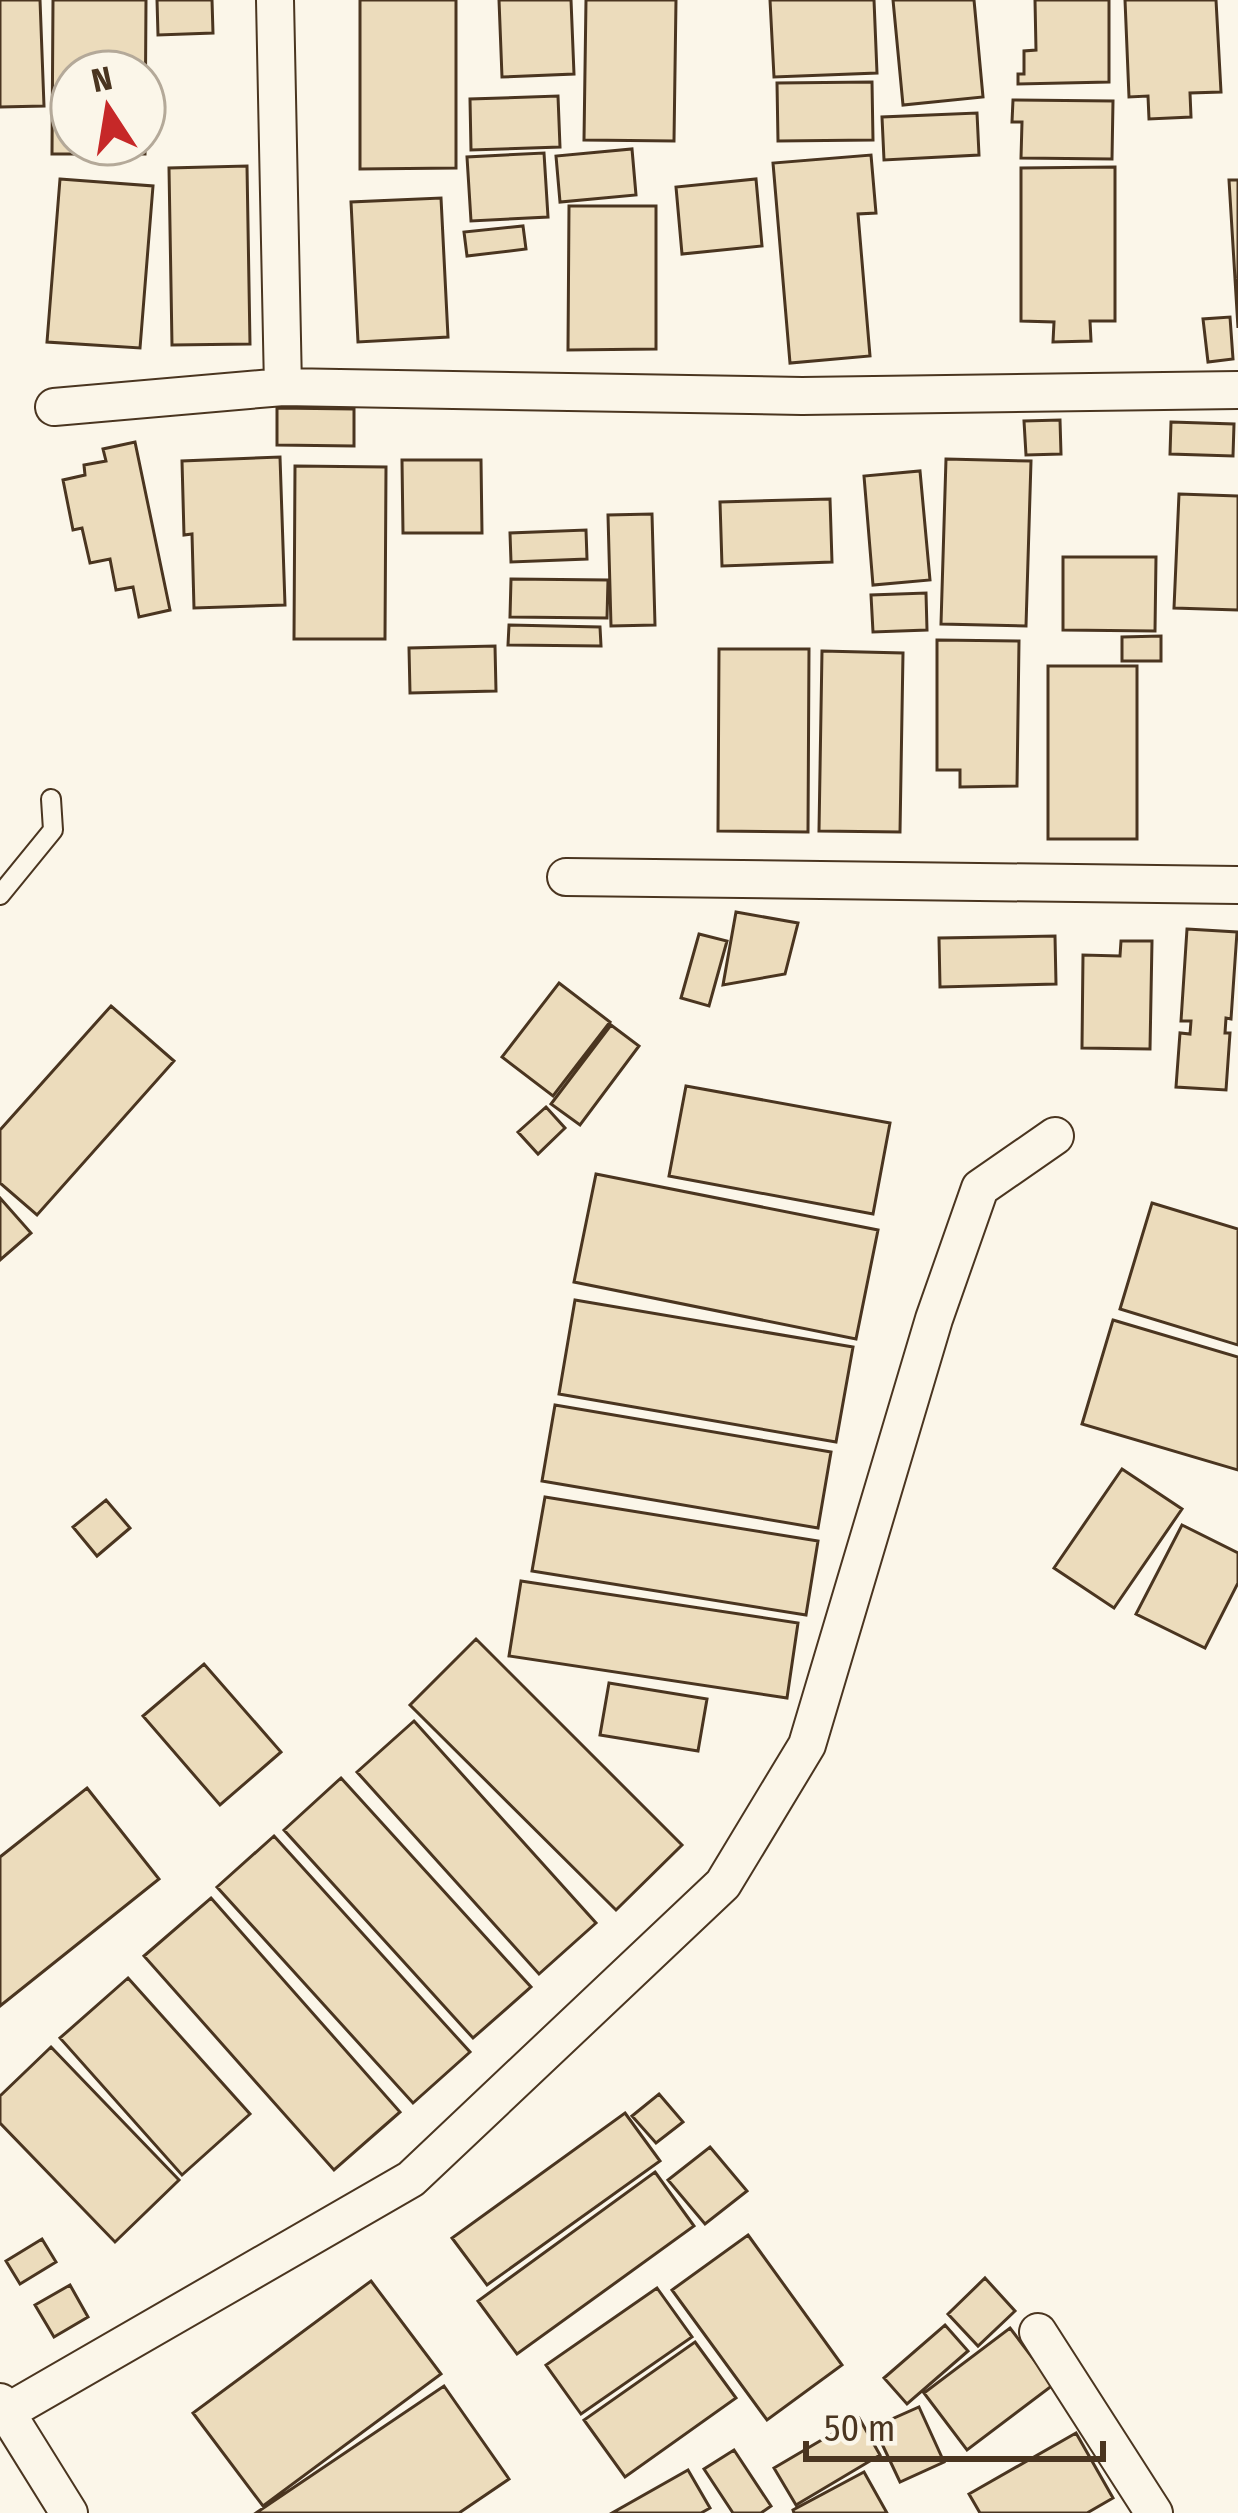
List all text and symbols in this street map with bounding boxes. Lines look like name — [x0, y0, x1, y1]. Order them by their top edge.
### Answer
north arrow — [48, 48, 168, 168]
text: N — [88, 58, 116, 101]
scale bar — [806, 2387, 1103, 2461]
text: 50 m — [824, 2407, 895, 2451]

